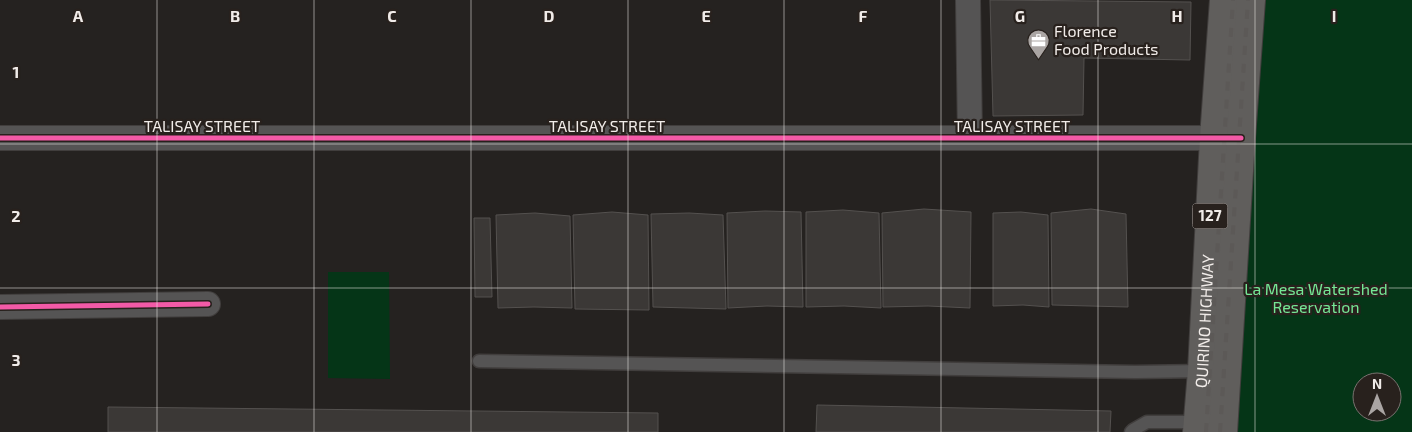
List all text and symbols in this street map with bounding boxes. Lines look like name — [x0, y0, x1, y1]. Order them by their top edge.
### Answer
text: A — [73, 6, 84, 25]
text: B — [230, 6, 240, 25]
text: C — [387, 6, 397, 25]
text: D — [544, 6, 555, 25]
text: E — [701, 6, 711, 25]
text: F — [859, 6, 868, 25]
text: G — [1015, 6, 1025, 25]
text: H — [1171, 6, 1183, 25]
text: I — [1332, 6, 1336, 25]
place label: Florence Food Products — [1054, 21, 1158, 58]
office icon: Florence Food Products — [1026, 28, 1050, 59]
text: 1 — [13, 62, 19, 81]
street label: TALISAY STREET — [144, 116, 260, 135]
street label: TALISAY STREET — [549, 116, 665, 135]
street label: TALISAY STREET — [954, 116, 1070, 135]
road number: 127 — [1192, 204, 1228, 228]
text: 2 — [11, 206, 21, 225]
street label: QUIRINO HIGHWAY — [1191, 254, 1217, 389]
park label: La Mesa Watershed Reservation — [1244, 279, 1388, 316]
text: 3 — [11, 350, 21, 369]
north arrow — [1352, 372, 1402, 422]
text: N — [1372, 375, 1382, 392]

